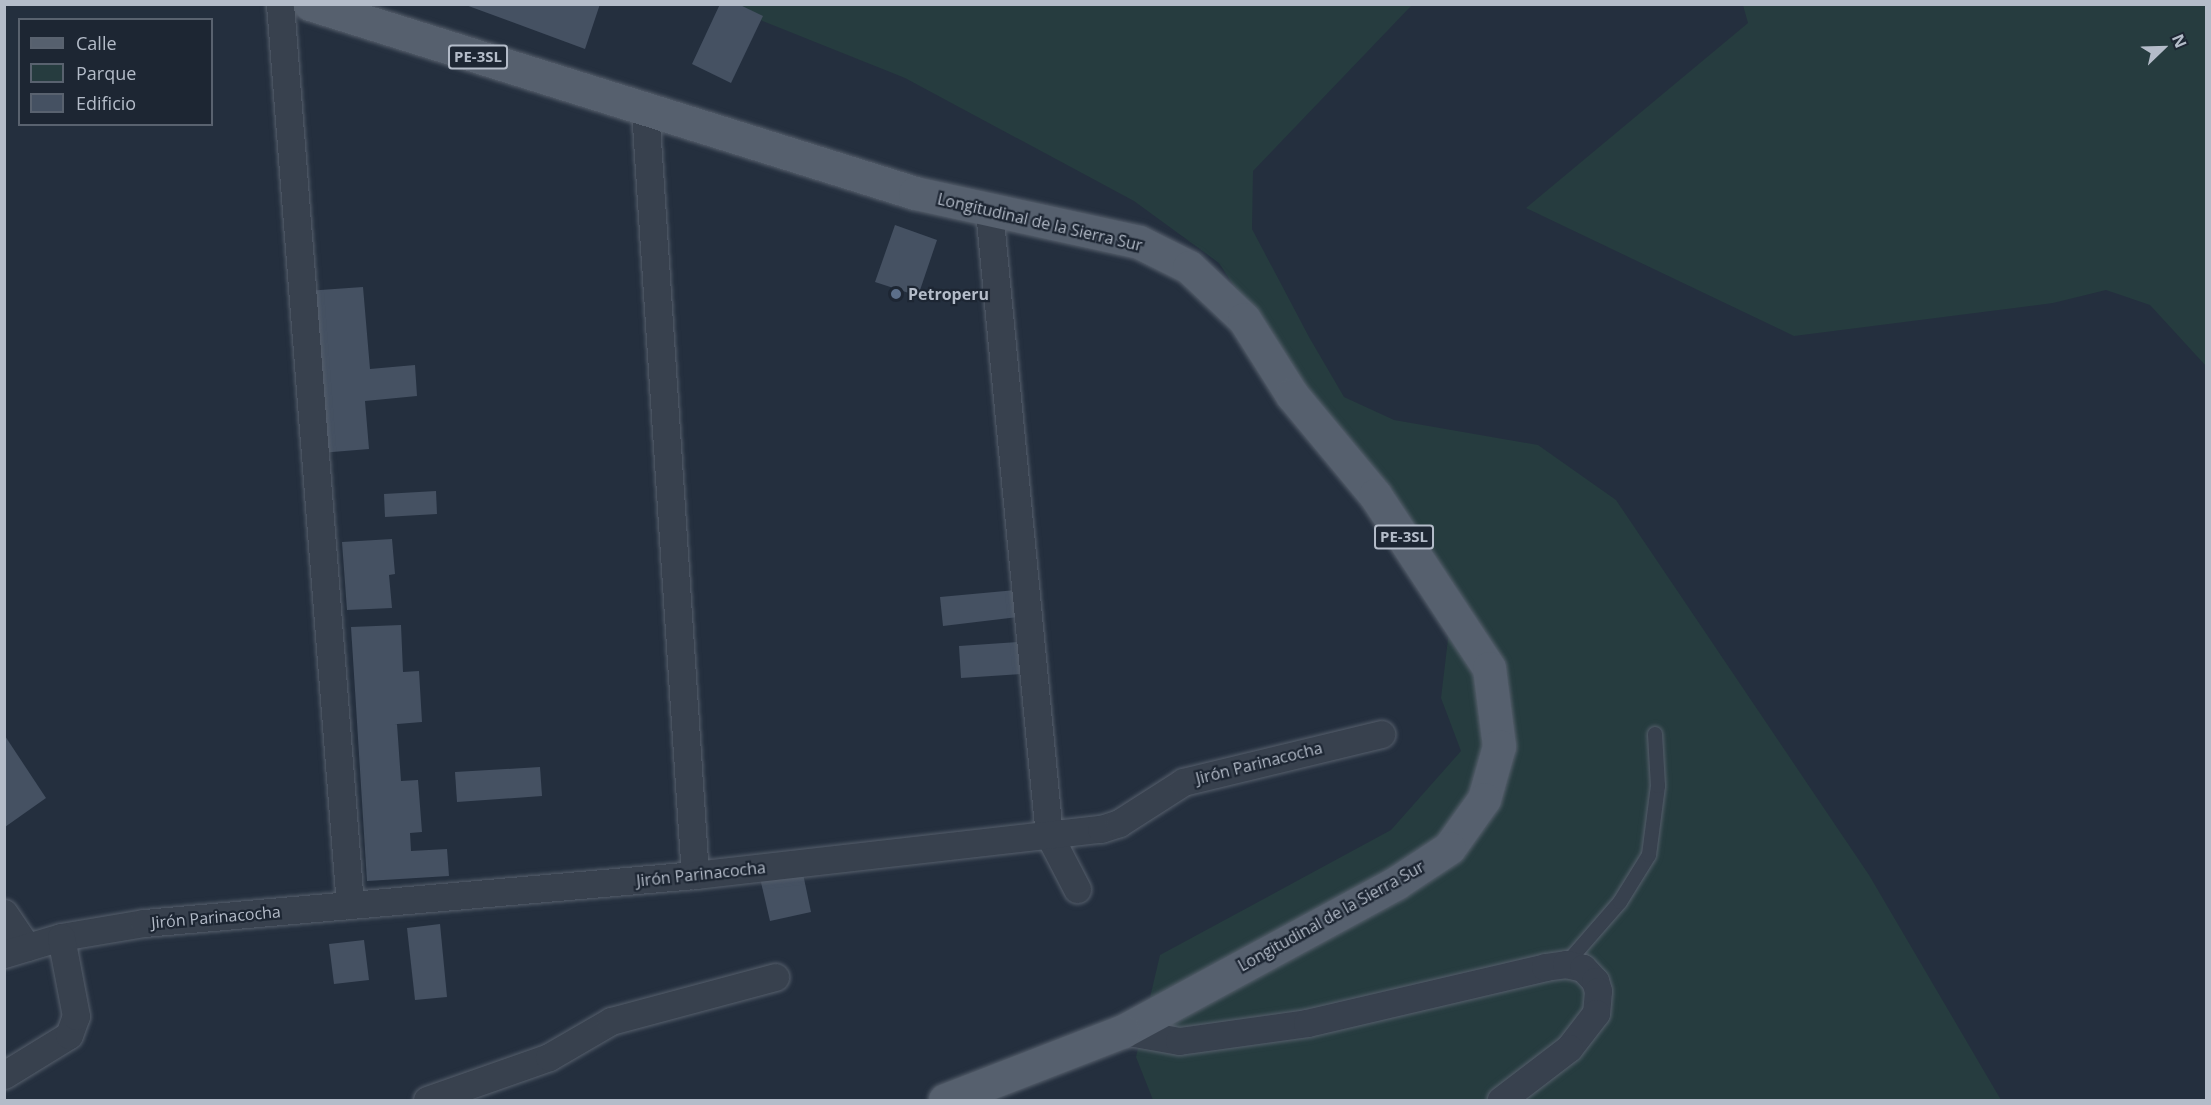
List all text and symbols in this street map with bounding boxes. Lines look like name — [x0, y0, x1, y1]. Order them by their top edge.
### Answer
legend — [18, 18, 213, 126]
north arrow — [2133, 18, 2193, 78]
text: Calle — [76, 31, 117, 55]
text: N — [2167, 31, 2192, 51]
road number: PE-3SL — [448, 45, 508, 69]
text: Parque — [76, 61, 136, 85]
text: Edificio — [76, 91, 136, 115]
street label: Longitudinal de la Sierra Sur — [936, 189, 1144, 255]
place label: Petroperu — [908, 284, 989, 304]
marker: Petroperu — [889, 287, 903, 301]
road number: PE-3SL — [1374, 525, 1434, 549]
street label: Jirón Parinacocha — [1194, 738, 1324, 788]
street label: Longitudinal de la Sierra Sur — [1235, 857, 1427, 975]
street label: Jirón Parinacocha — [635, 858, 767, 890]
street label: Jirón Parinacocha — [150, 902, 282, 932]

